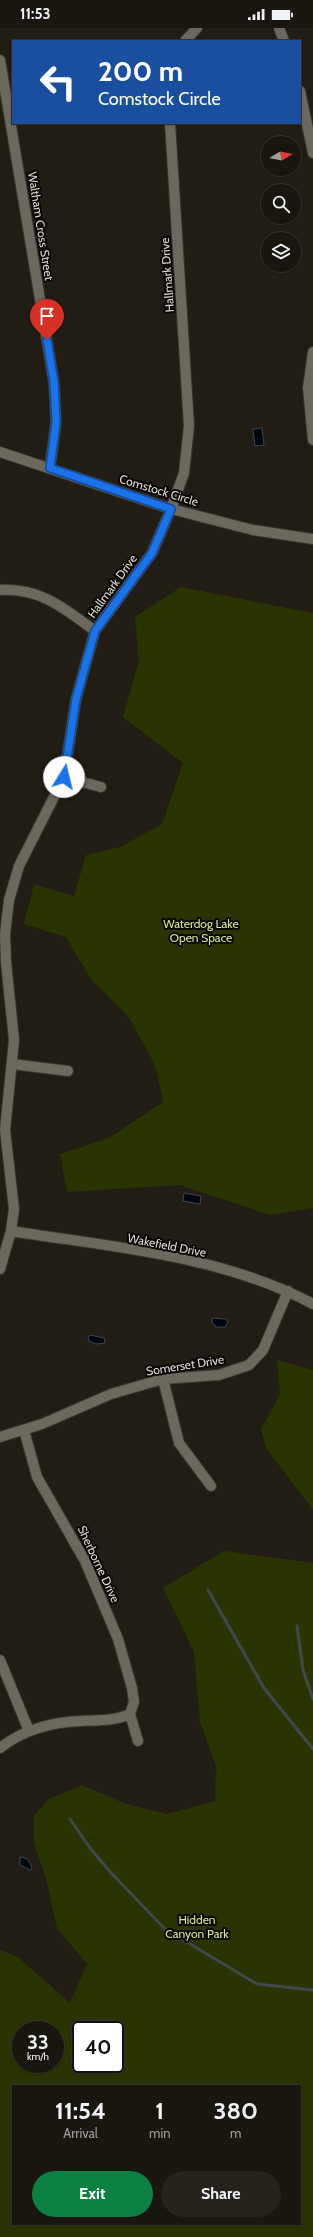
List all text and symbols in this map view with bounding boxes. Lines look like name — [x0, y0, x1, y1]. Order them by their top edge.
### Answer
text: 11:53 — [20, 5, 51, 23]
text: 200 m — [98, 54, 183, 88]
icon: left — [32, 56, 84, 108]
text: Comstock Circle — [98, 88, 221, 110]
north arrow — [261, 136, 301, 176]
map controls — [261, 136, 301, 272]
street label: Waltham Cross Street — [25, 171, 57, 281]
button: search — [261, 184, 301, 224]
button: layers — [261, 232, 301, 272]
street label: Hallmark Drive — [157, 237, 177, 313]
pin — [30, 299, 64, 340]
icon: arrive — [36, 305, 58, 327]
street label: Comstock Circle — [118, 471, 200, 509]
street label: Hallmark Drive — [84, 551, 140, 621]
position arrow — [43, 756, 85, 798]
park label: Waterdog Lake Open Space — [163, 916, 239, 945]
street label: Wakefield Drive — [126, 1230, 208, 1260]
street label: Somerset Drive — [145, 1351, 225, 1379]
street label: Sherborne Drive — [75, 1523, 123, 1605]
park label: Hidden Canyon Park — [165, 1912, 229, 1941]
speed limit sign: 40 — [72, 2021, 124, 2073]
text: 33 — [27, 2030, 49, 2054]
text: km/h — [27, 2050, 49, 2063]
text: 11:54 — [55, 2096, 106, 2125]
text: 1 — [155, 2096, 164, 2125]
text: 380 — [214, 2096, 258, 2125]
text: Arrival — [63, 2125, 98, 2141]
text: min — [149, 2125, 170, 2141]
text: m — [230, 2125, 241, 2141]
button: Exit — [32, 2171, 153, 2217]
button: Share — [161, 2171, 281, 2217]

